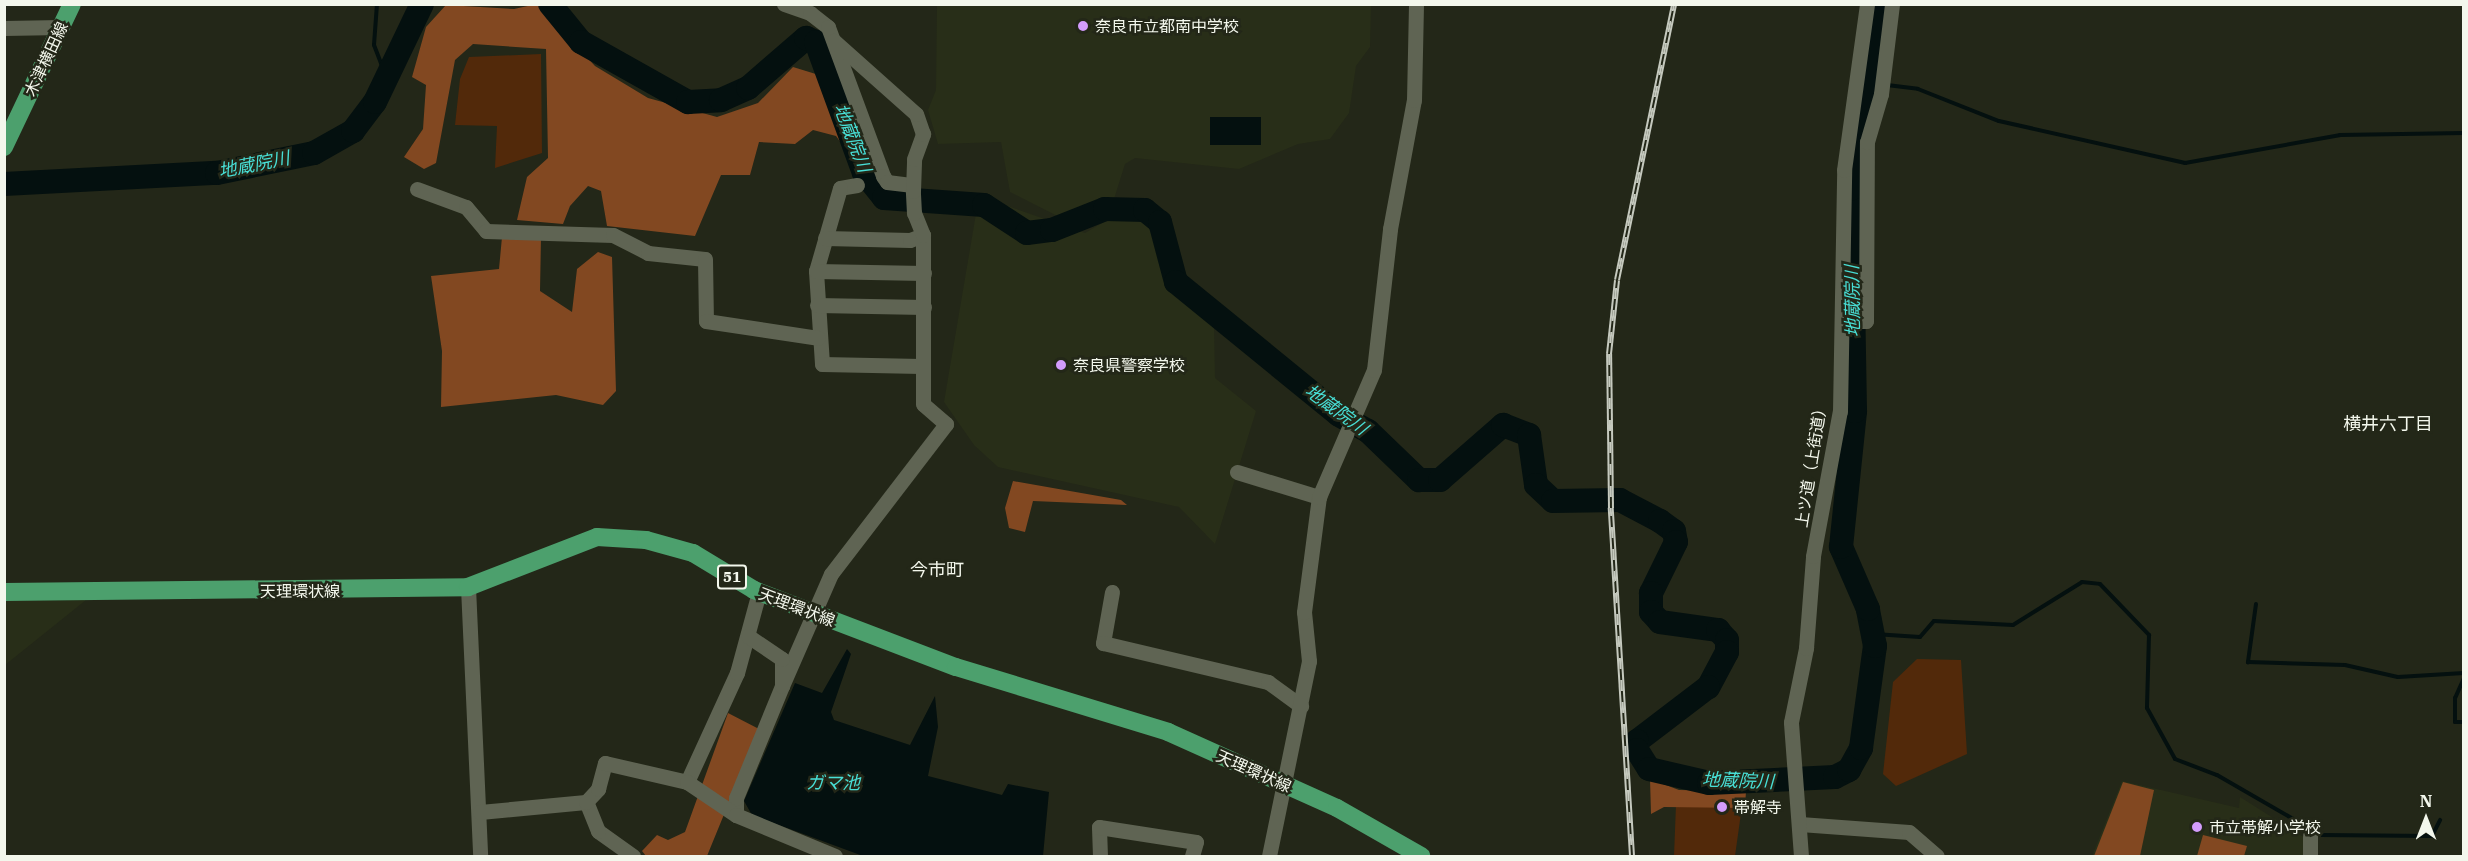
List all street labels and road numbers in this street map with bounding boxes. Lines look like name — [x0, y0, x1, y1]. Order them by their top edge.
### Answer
street label: 木津横田線 — [20, 19, 72, 99]
street label: 上ツ道（上街道） — [1792, 399, 1830, 529]
road number: 51 — [717, 565, 747, 589]
street label: 天理環状線 — [260, 581, 340, 601]
street label: 天理環状線 — [756, 584, 838, 630]
street label: 天理環状線 — [1214, 746, 1294, 796]

